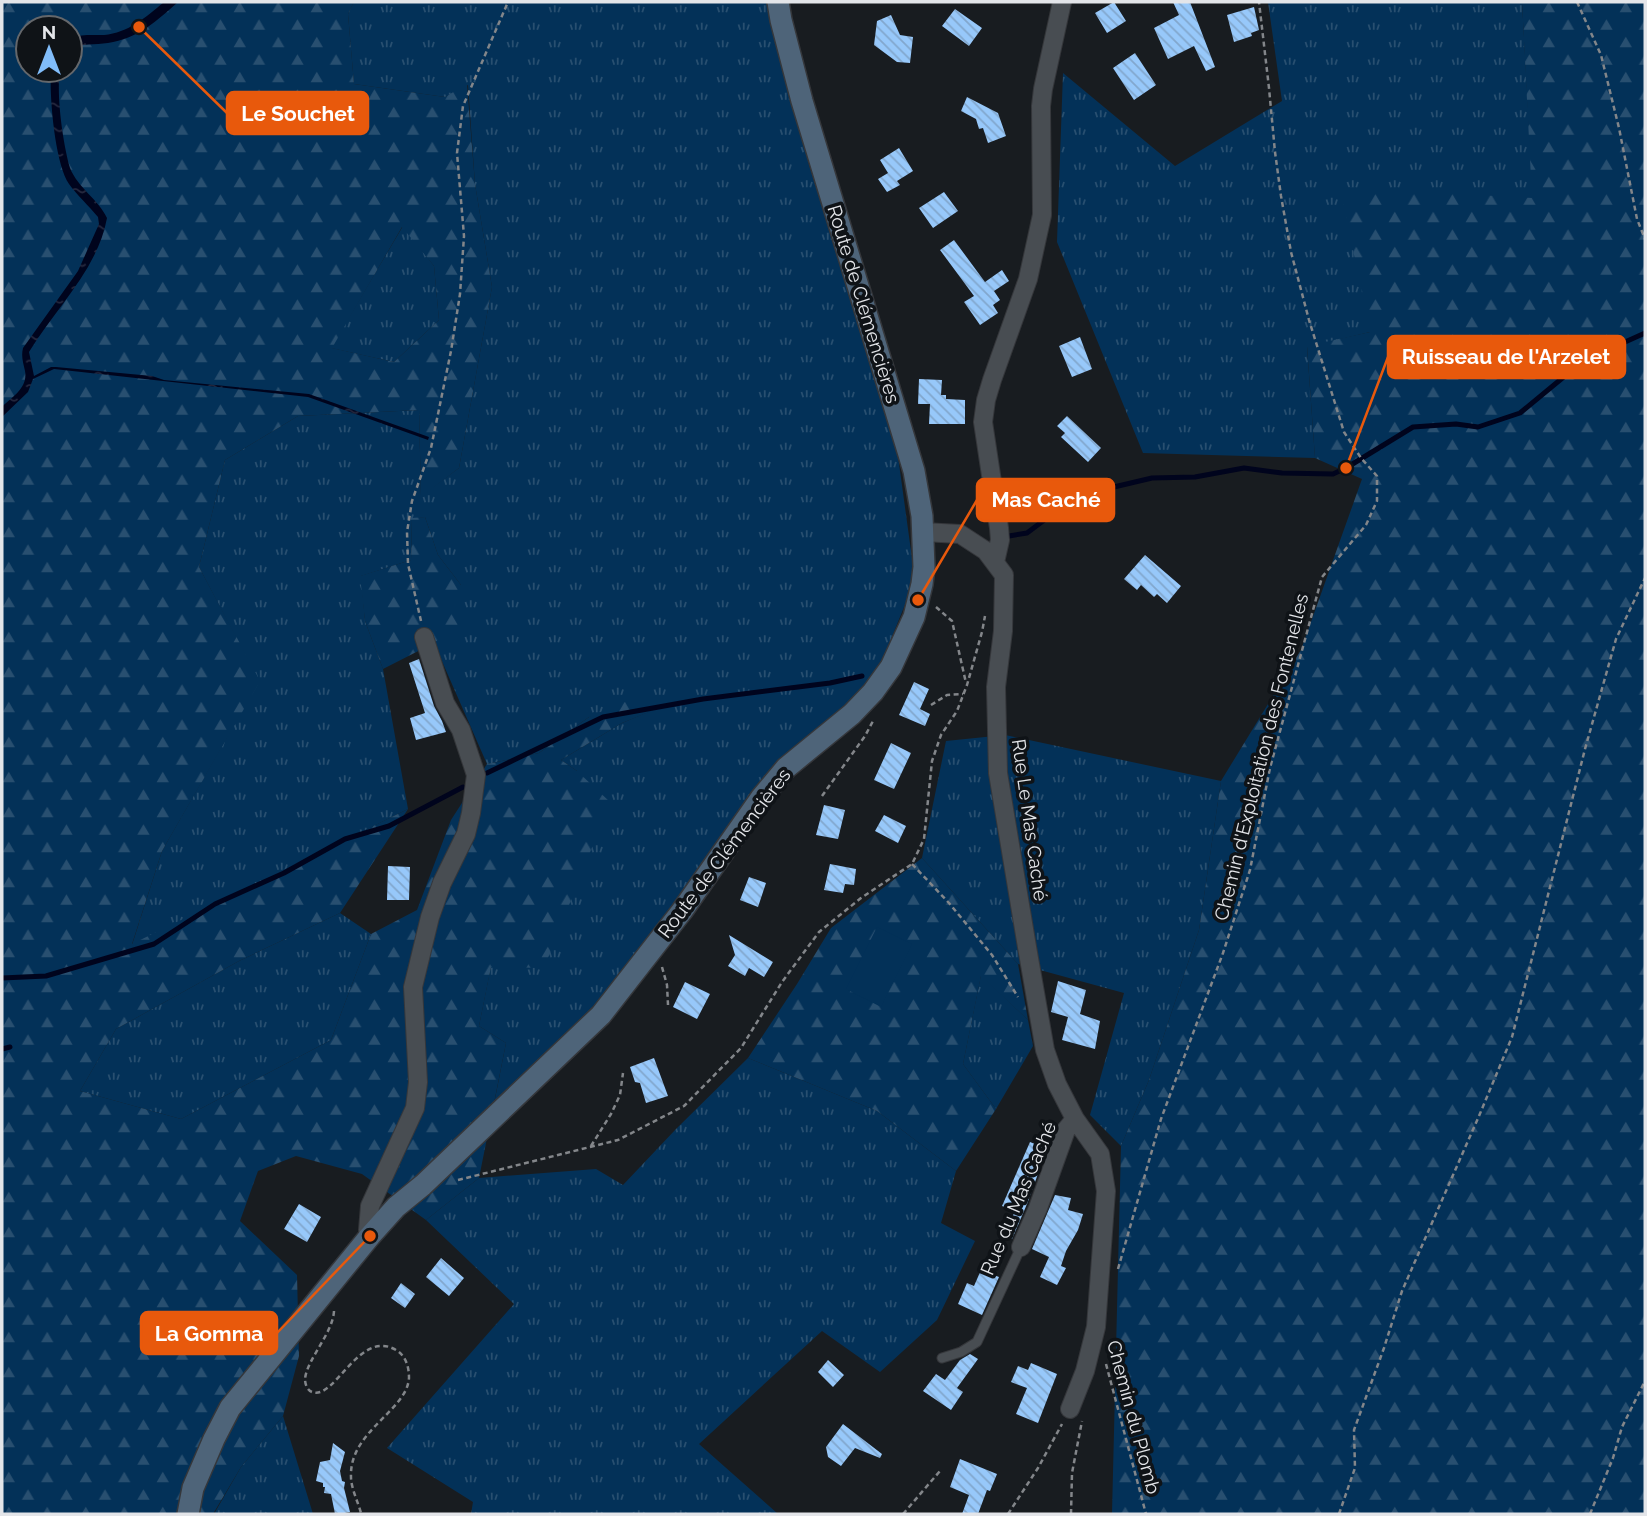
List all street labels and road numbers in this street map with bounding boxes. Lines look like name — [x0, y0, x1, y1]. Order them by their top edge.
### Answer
street label: Route de Clémencières — [823, 202, 905, 406]
street label: Chemin d'Exploitation des Fontenelles — [1210, 591, 1312, 923]
street label: Rue Le Mas Caché — [1008, 738, 1052, 902]
street label: Route de Clémencières — [653, 764, 795, 942]
street label: Rue du Mas Caché — [976, 1118, 1060, 1278]
street label: Chemin du Plomb — [1103, 1338, 1165, 1496]

